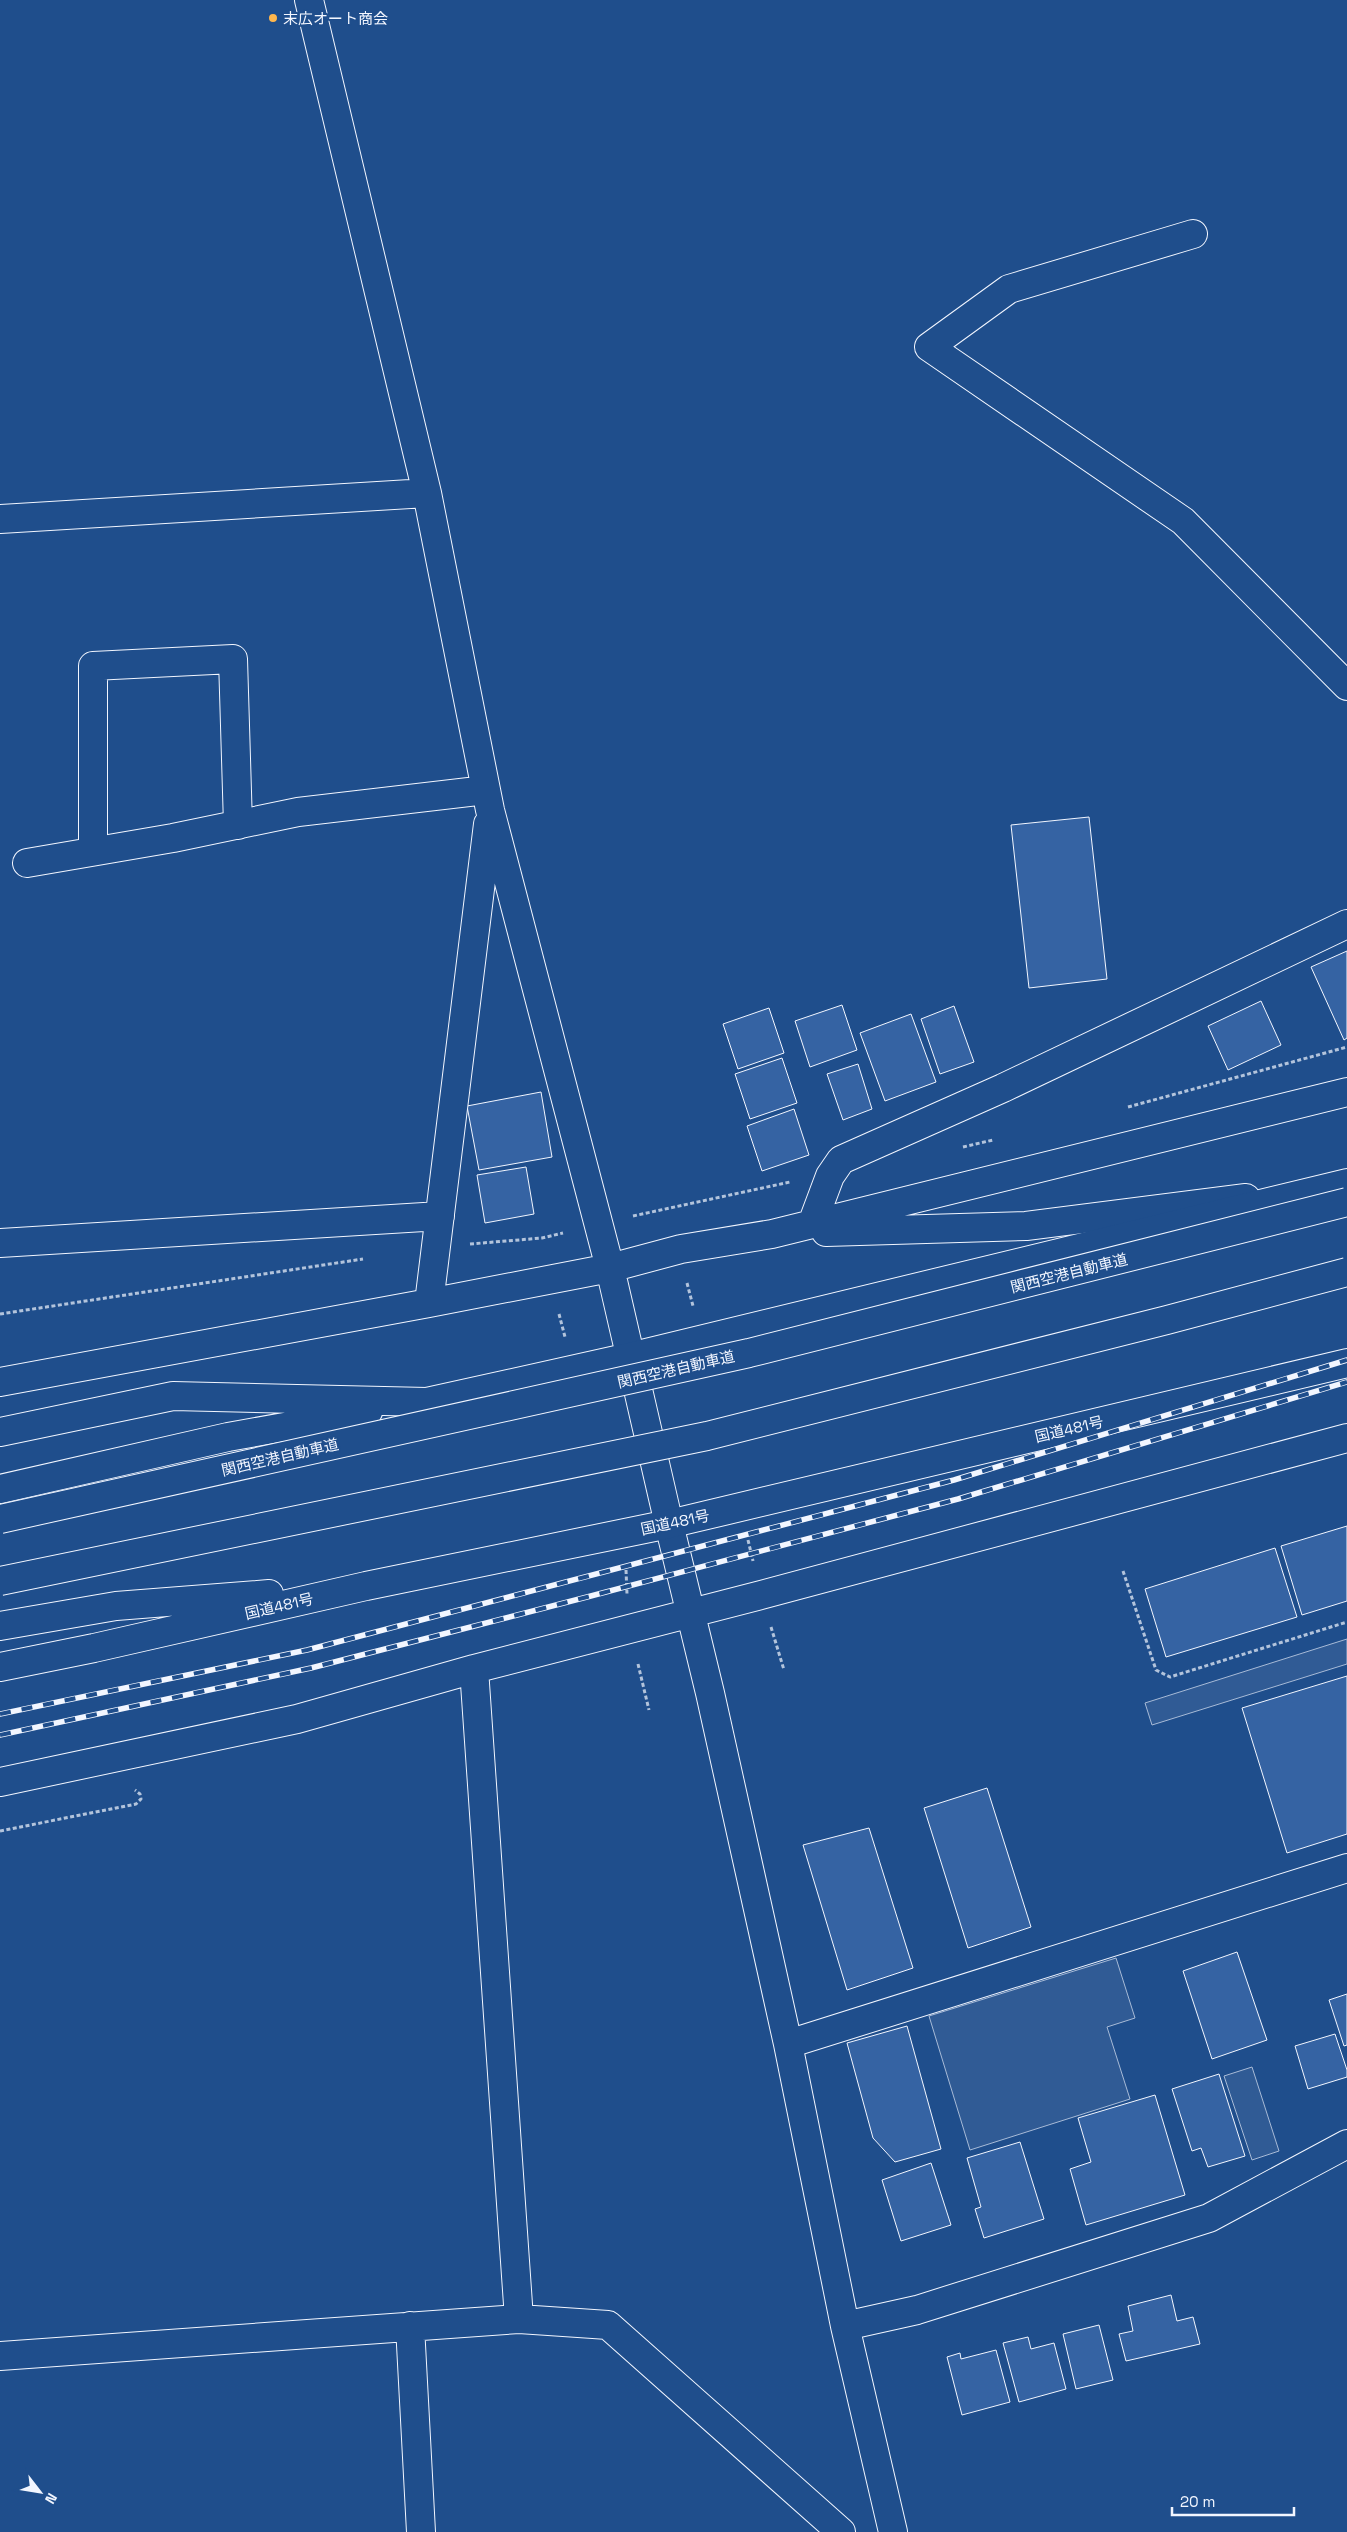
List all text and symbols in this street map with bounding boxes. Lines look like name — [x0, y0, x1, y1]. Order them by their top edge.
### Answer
place label: 末広オート商会 — [283, 9, 388, 28]
marker: 末広オート商会 — [267, 12, 279, 24]
street label: 関西空港自動車道 — [1008, 1249, 1130, 1297]
street label: 関西空港自動車道 — [615, 1346, 737, 1392]
street label: 国道481号 — [1033, 1412, 1105, 1446]
street label: 関西空港自動車道 — [219, 1434, 341, 1480]
street label: 国道481号 — [639, 1505, 711, 1539]
street label: 国道481号 — [243, 1589, 315, 1623]
north arrow — [15, 2467, 65, 2517]
scale bar — [1172, 2484, 1294, 2516]
text: N — [41, 2490, 61, 2507]
text: 20 m — [1180, 2492, 1215, 2511]

